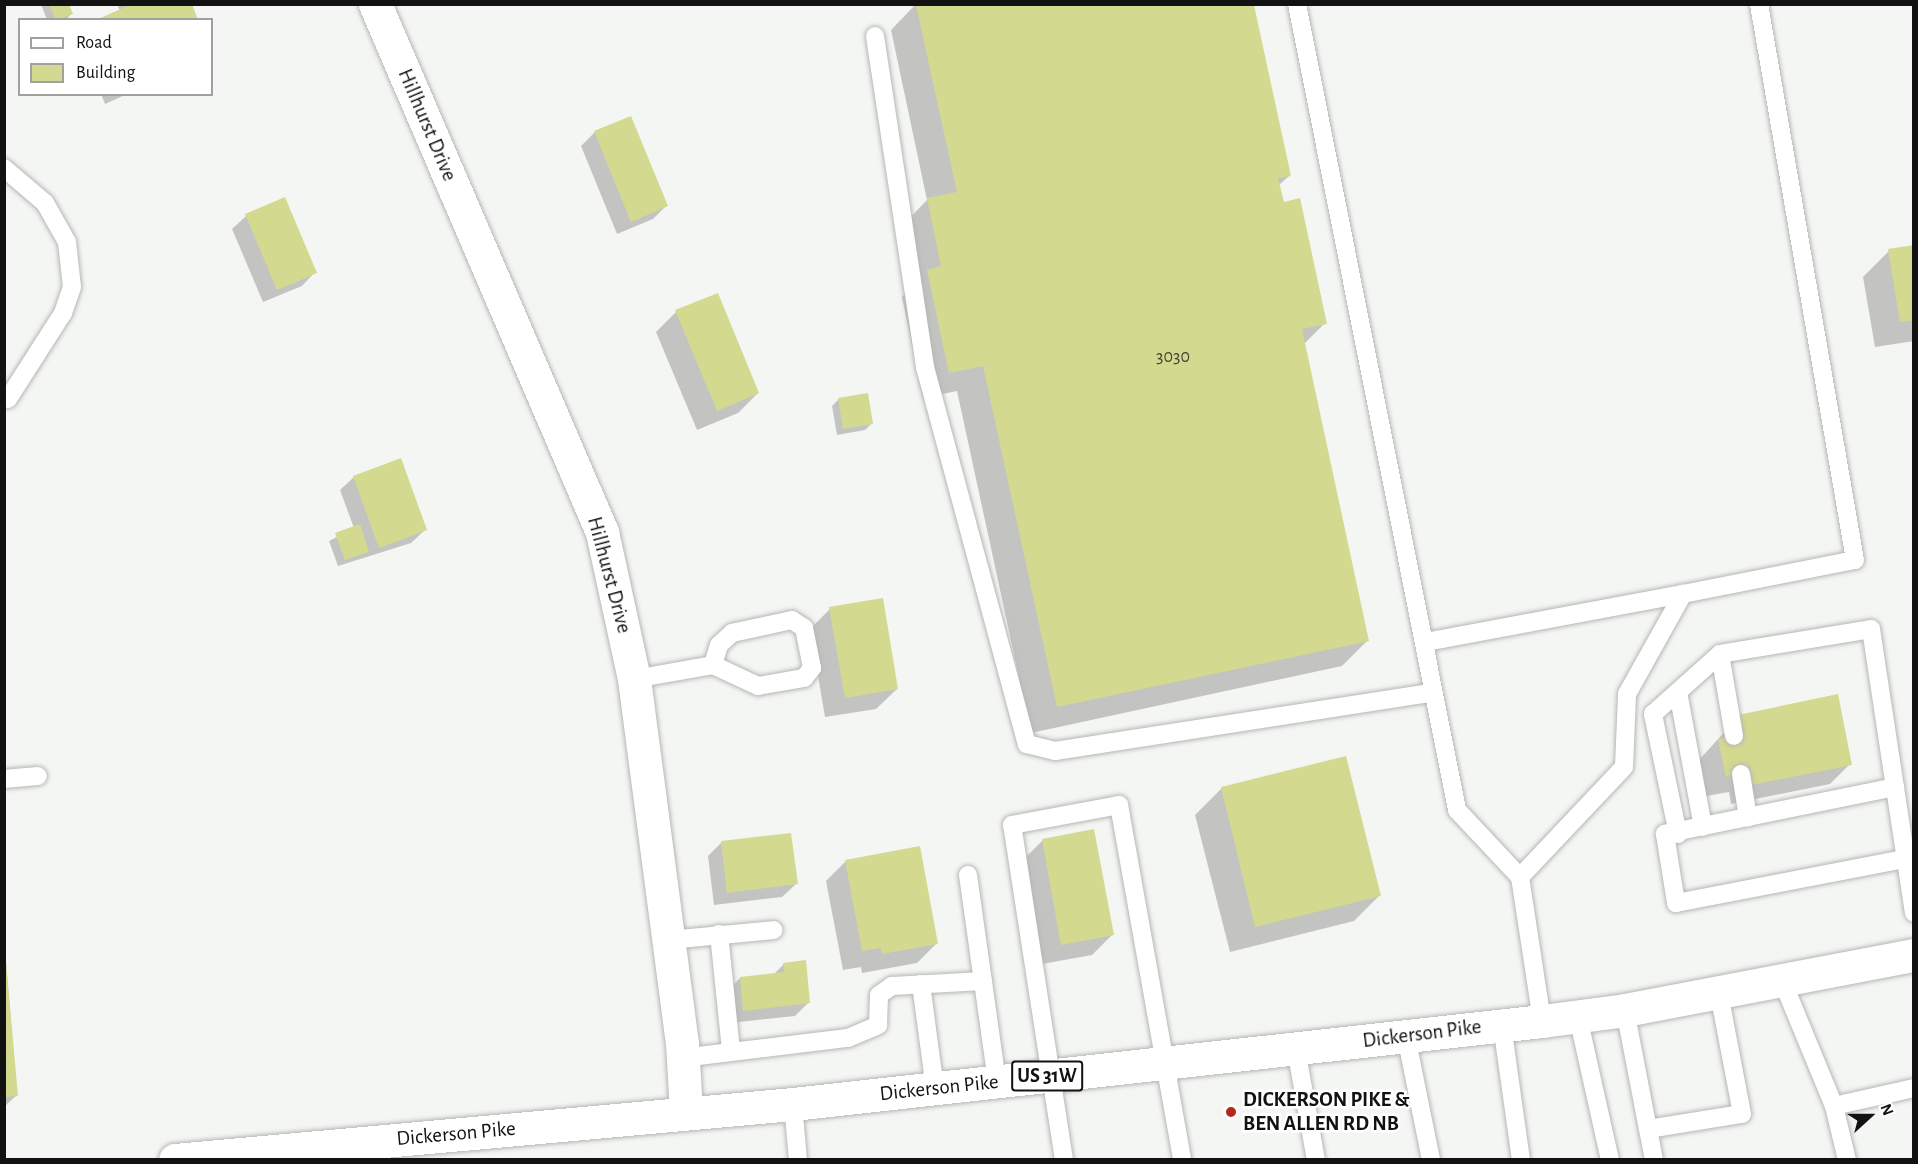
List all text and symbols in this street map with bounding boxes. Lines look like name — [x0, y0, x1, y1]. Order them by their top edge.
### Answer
legend — [18, 18, 213, 96]
text: Road — [76, 34, 112, 52]
text: Building — [76, 64, 135, 82]
street label: Hillhurst Drive — [392, 65, 462, 185]
house number: 3030 — [1156, 346, 1190, 368]
street label: Hillhurst Drive — [581, 514, 637, 636]
street label: Dickerson Pike — [1361, 1014, 1483, 1054]
road number: US 31W — [1011, 1059, 1083, 1093]
street label: Dickerson Pike — [878, 1069, 1000, 1107]
north arrow — [1840, 1086, 1900, 1146]
place label: DICKERSON PIKE & BEN ALLEN RD NB — [1243, 1087, 1409, 1137]
text: N — [1877, 1101, 1896, 1118]
marker: DICKERSON PIKE & BEN ALLEN RD NB — [1224, 1105, 1238, 1119]
street label: Dickerson Pike — [395, 1116, 517, 1152]

